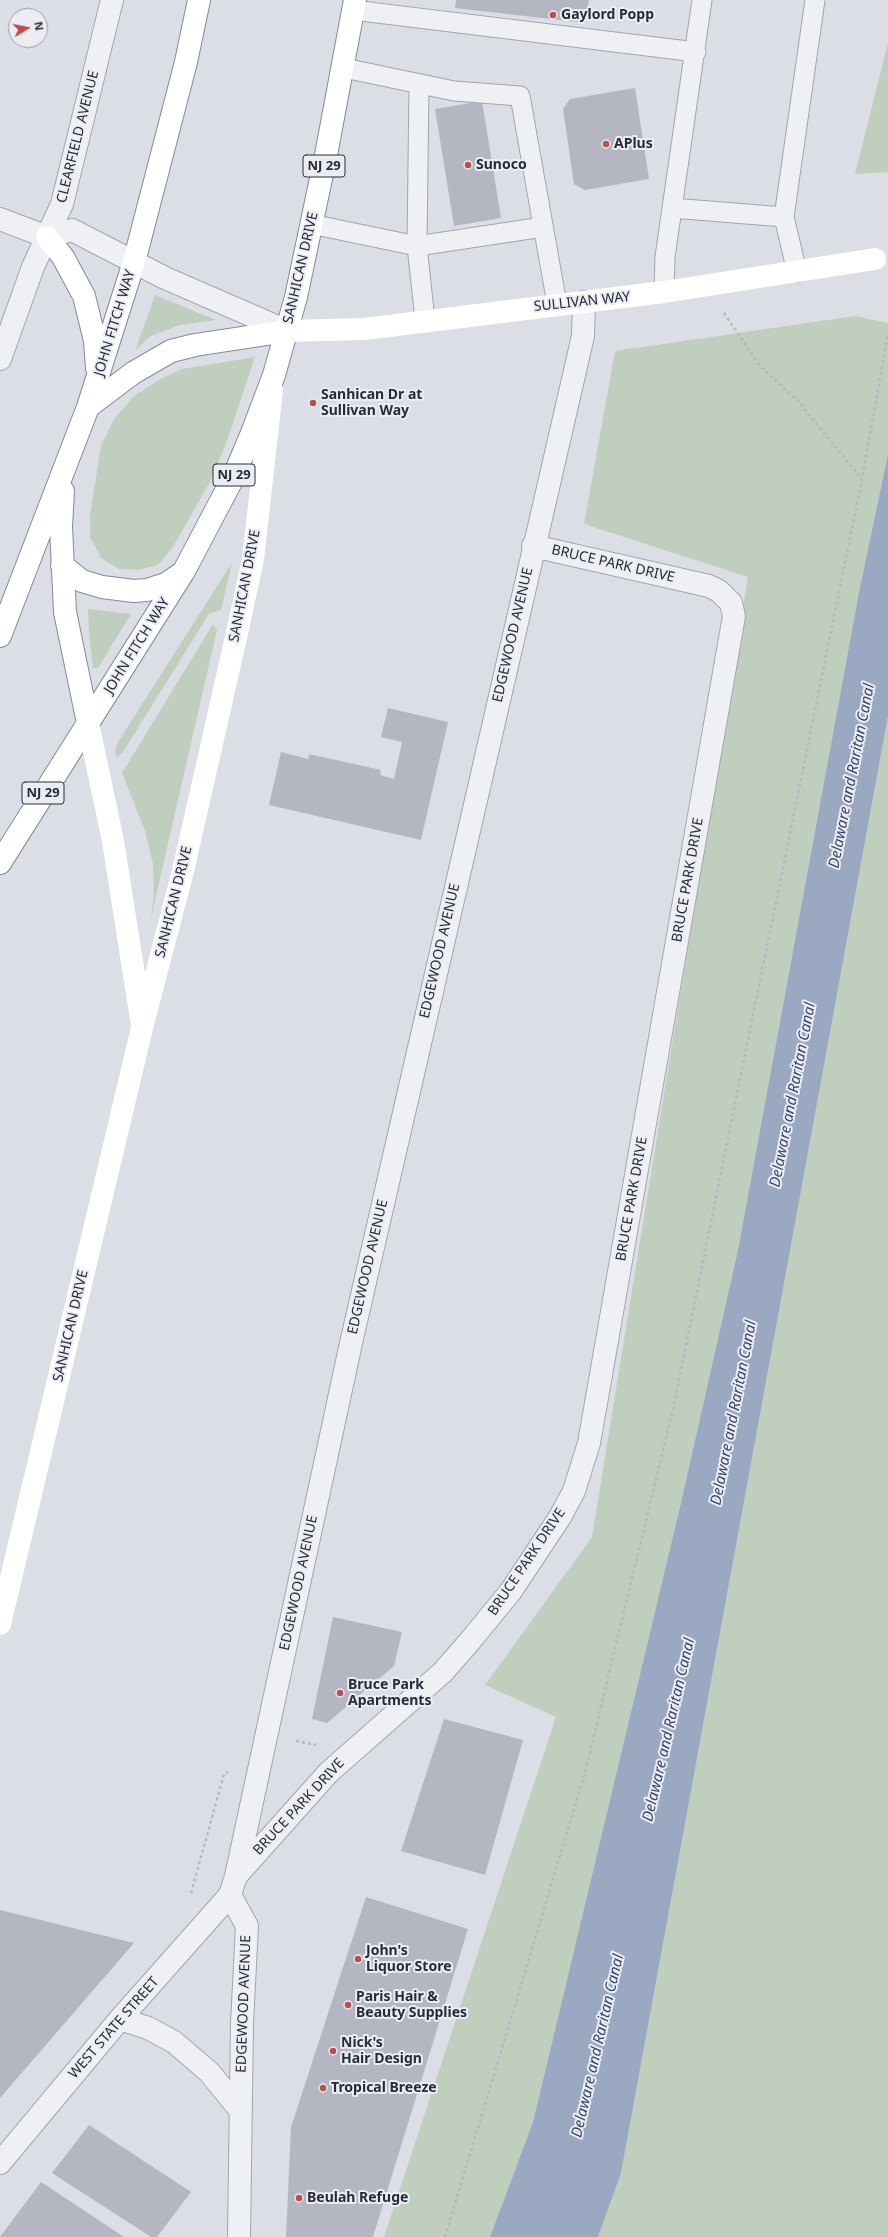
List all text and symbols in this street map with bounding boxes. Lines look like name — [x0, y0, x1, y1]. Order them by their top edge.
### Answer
place label: Gaylord Popp — [561, 7, 654, 23]
north arrow — [8, 8, 48, 48]
marker: Gaylord Popp — [548, 10, 558, 20]
text: N — [31, 20, 47, 32]
street label: CLEARFIELD AVENUE — [53, 69, 103, 205]
place label: APlus — [614, 136, 653, 152]
marker: APlus — [601, 139, 611, 149]
road number: NJ 29 — [303, 155, 345, 177]
place label: Sunoco — [476, 157, 527, 173]
marker: Sunoco — [463, 160, 473, 170]
street label: SANHICAN DRIVE — [280, 210, 322, 326]
street label: JOHN FITCH WAY — [91, 268, 139, 378]
street label: SULLIVAN WAY — [533, 289, 631, 315]
place label: Sanhican Dr at Sullivan Way — [321, 387, 422, 420]
marker: Sanhican Dr at Sullivan Way — [308, 398, 318, 408]
road number: NJ 29 — [213, 464, 255, 486]
street label: SANHICAN DRIVE — [226, 528, 264, 644]
street label: BRUCE PARK DRIVE — [550, 542, 676, 586]
street label: EDGEWOOD AVENUE — [489, 566, 537, 704]
street label: JOHN FITCH WAY — [101, 595, 173, 697]
water label: Delaware and Raritan Canal — [825, 682, 879, 870]
road number: NJ 29 — [22, 782, 64, 804]
street label: BRUCE PARK DRIVE — [669, 817, 707, 943]
street label: SANHICAN DRIVE — [152, 845, 196, 959]
street label: EDGEWOOD AVENUE — [416, 882, 464, 1020]
water label: Delaware and Raritan Canal — [766, 1001, 820, 1189]
street label: BRUCE PARK DRIVE — [613, 1136, 651, 1262]
street label: EDGEWOOD AVENUE — [344, 1198, 392, 1336]
street label: SANHICAN DRIVE — [50, 1268, 92, 1384]
water label: Delaware and Raritan Canal — [707, 1319, 761, 1507]
street label: BRUCE PARK DRIVE — [485, 1505, 569, 1619]
street label: EDGEWOOD AVENUE — [276, 1514, 322, 1652]
water label: Delaware and Raritan Canal — [639, 1637, 699, 1823]
place label: Bruce Park Apartments — [348, 1677, 431, 1710]
marker: Bruce Park Apartments — [335, 1688, 345, 1698]
street label: BRUCE PARK DRIVE — [250, 1755, 348, 1859]
street label: EDGEWOOD AVENUE — [233, 1935, 255, 2073]
place label: John's Liquor Store — [366, 1943, 451, 1976]
water label: Delaware and Raritan Canal — [568, 1953, 628, 2139]
marker: John's Liquor Store — [353, 1954, 363, 1964]
street label: WEST STATE STREET — [65, 1974, 163, 2082]
place label: Paris Hair & Beauty Supplies — [356, 1989, 467, 2022]
marker: Paris Hair & Beauty Supplies — [343, 2000, 353, 2010]
place label: Nick's Hair Design — [341, 2035, 422, 2068]
marker: Nick's Hair Design — [328, 2046, 338, 2056]
place label: Tropical Breeze — [331, 2080, 437, 2096]
marker: Tropical Breeze — [318, 2083, 328, 2093]
place label: Beulah Refuge — [307, 2190, 408, 2206]
marker: Beulah Refuge — [294, 2193, 304, 2203]

